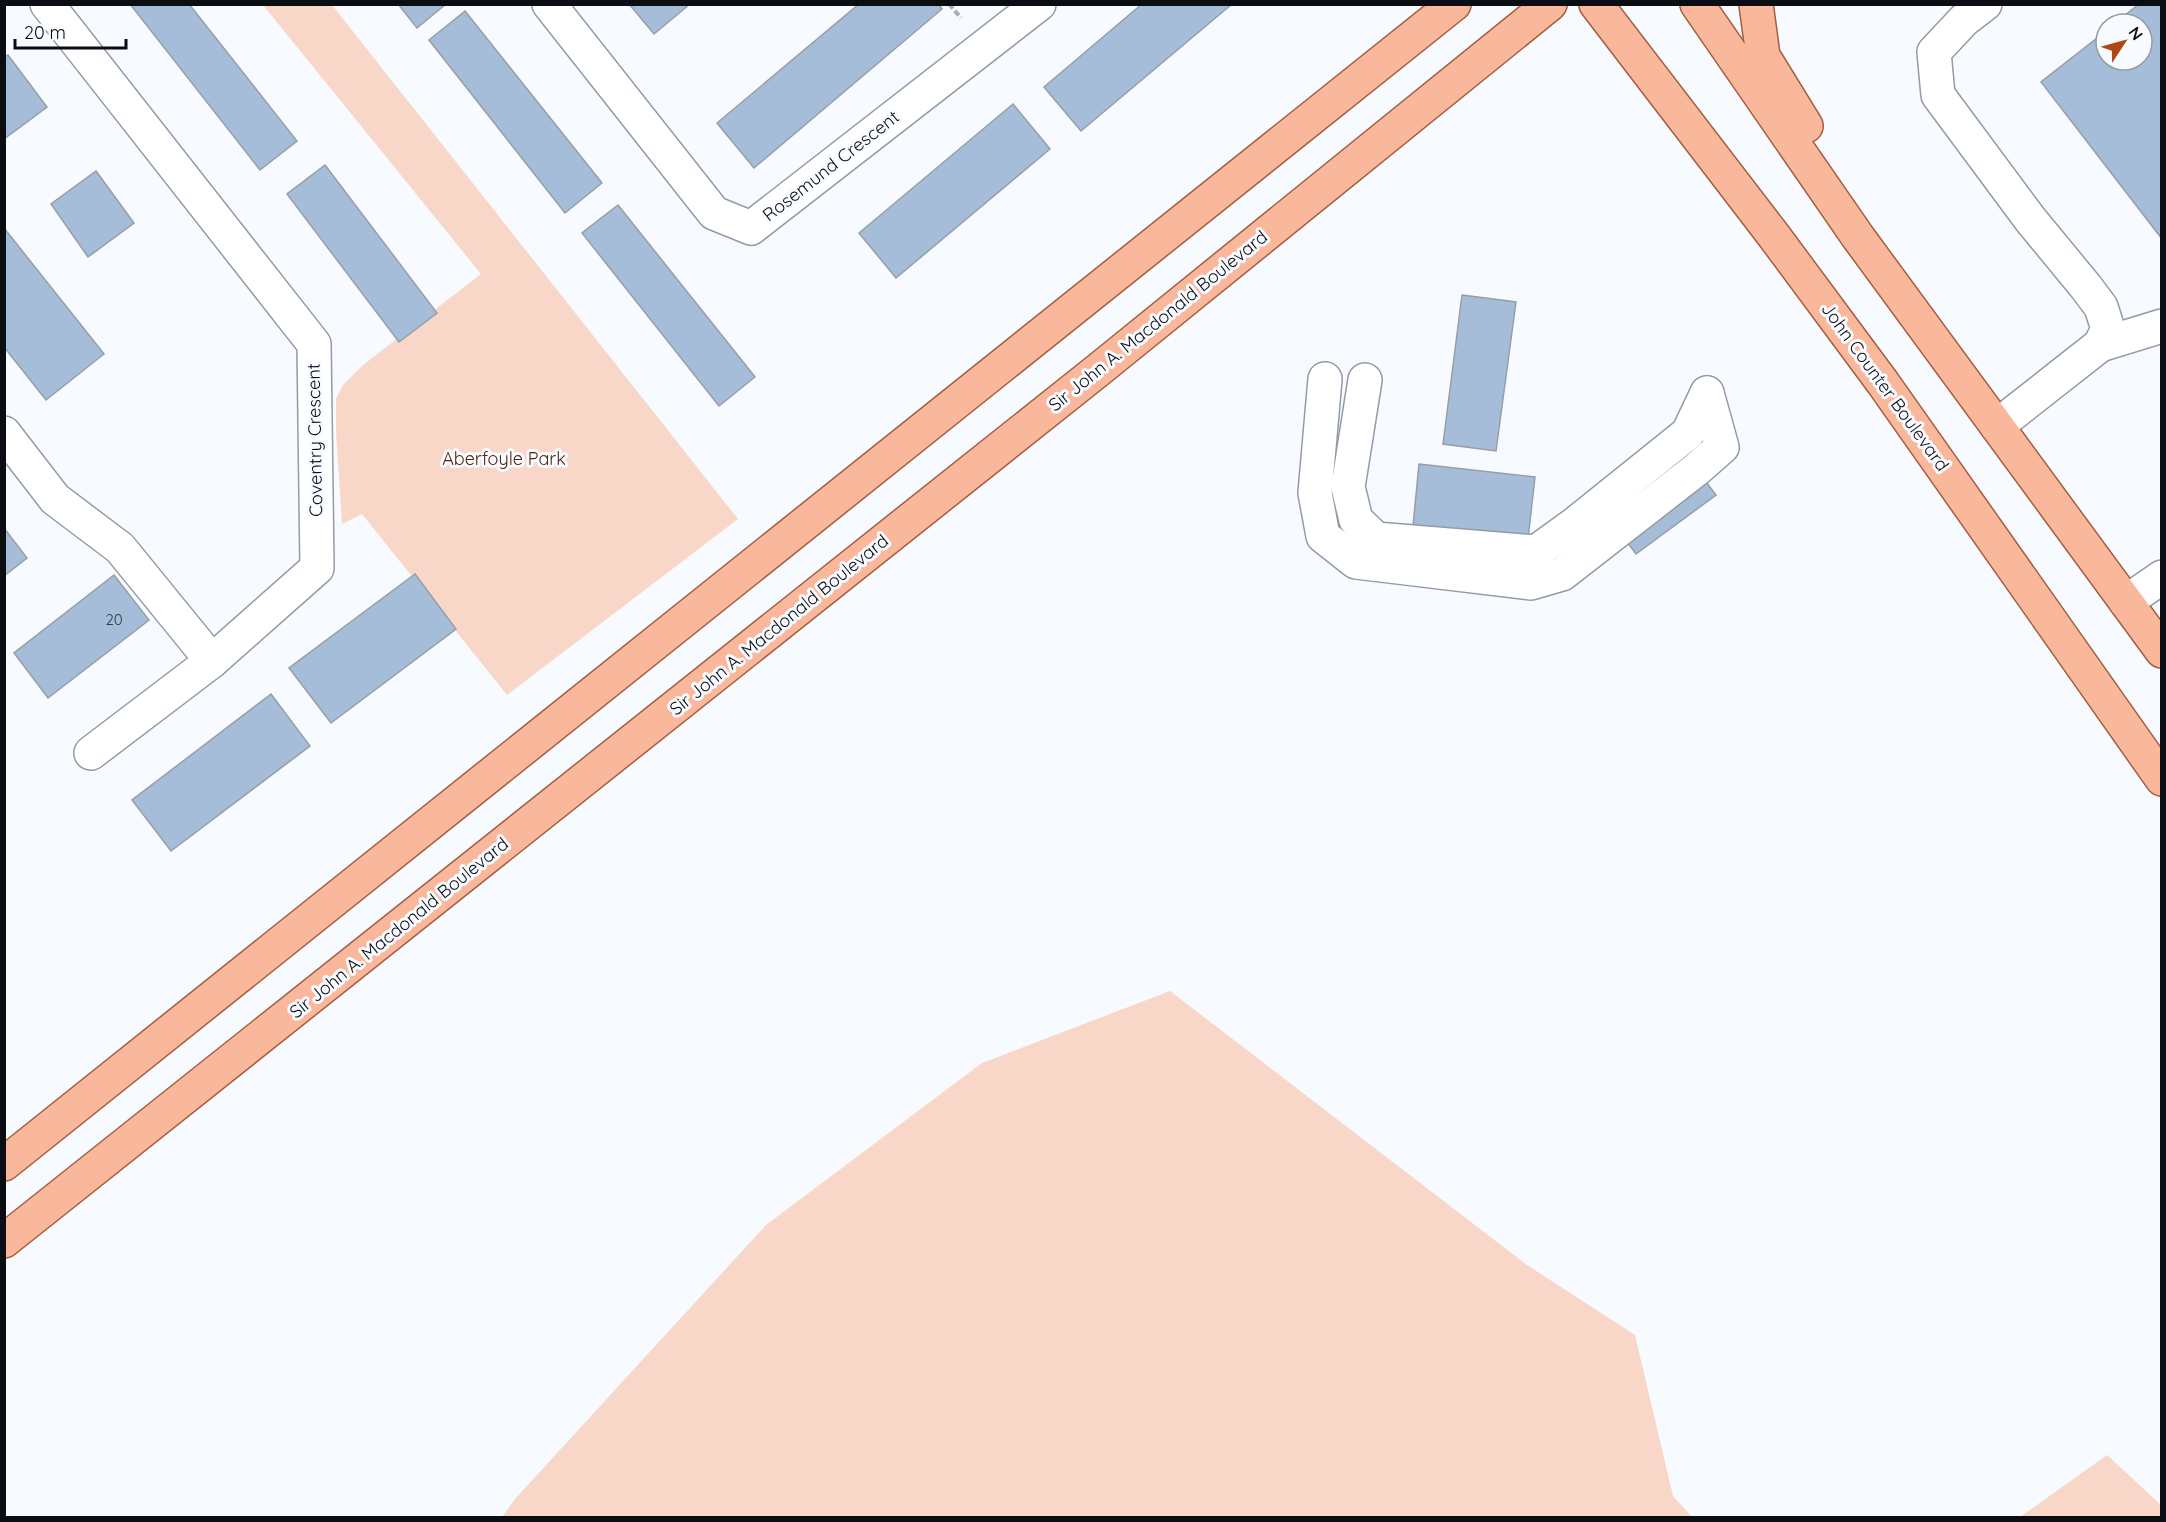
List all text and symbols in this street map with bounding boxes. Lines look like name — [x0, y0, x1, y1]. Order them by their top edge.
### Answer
scale bar — [15, 12, 126, 50]
north arrow — [2094, 12, 2154, 72]
text: 20 m — [24, 21, 66, 44]
text: N — [2125, 23, 2148, 44]
street label: Rosemund Crescent — [758, 105, 904, 226]
street label: Sir John A. Macdonald Boulevard — [1044, 225, 1272, 416]
street label: John Counter Boulevard — [1817, 298, 1954, 475]
street label: Coventry Crescent — [302, 363, 327, 517]
park label: Aberfoyle Park — [442, 447, 566, 470]
street label: Sir John A. Macdonald Boulevard — [665, 529, 893, 720]
house number: 20 — [105, 610, 123, 629]
street label: Sir John A. Macdonald Boulevard — [285, 832, 513, 1023]

